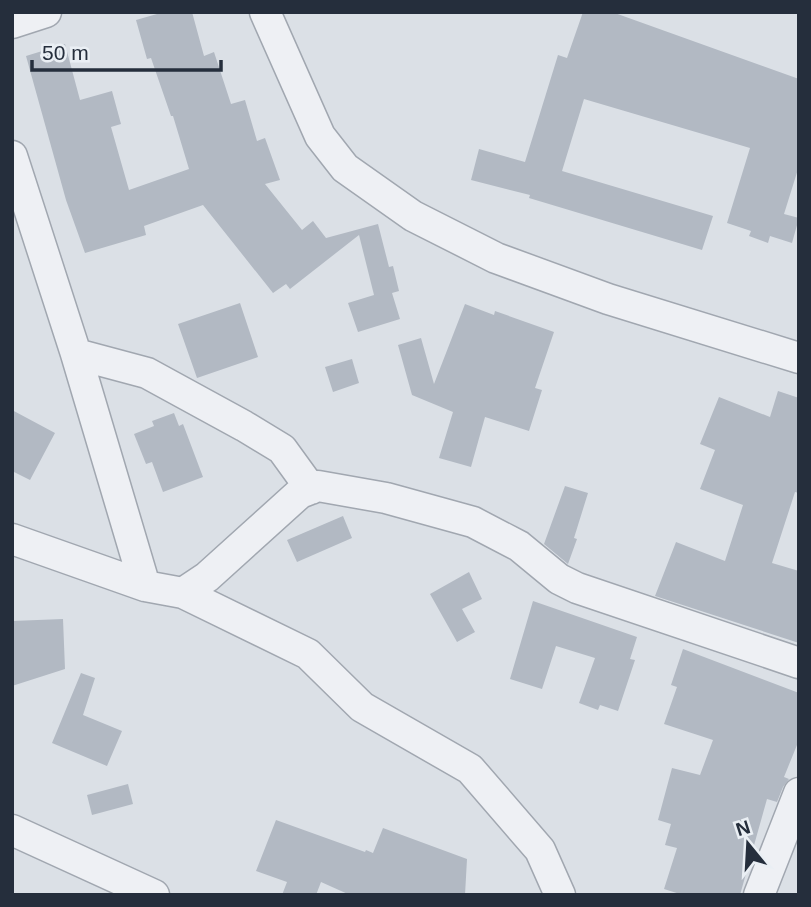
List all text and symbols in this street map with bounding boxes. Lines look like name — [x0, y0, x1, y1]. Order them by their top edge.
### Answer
scale bar — [32, 28, 220, 72]
text: 50 m — [42, 41, 89, 64]
north arrow — [713, 809, 783, 879]
text: N — [733, 816, 753, 840]

